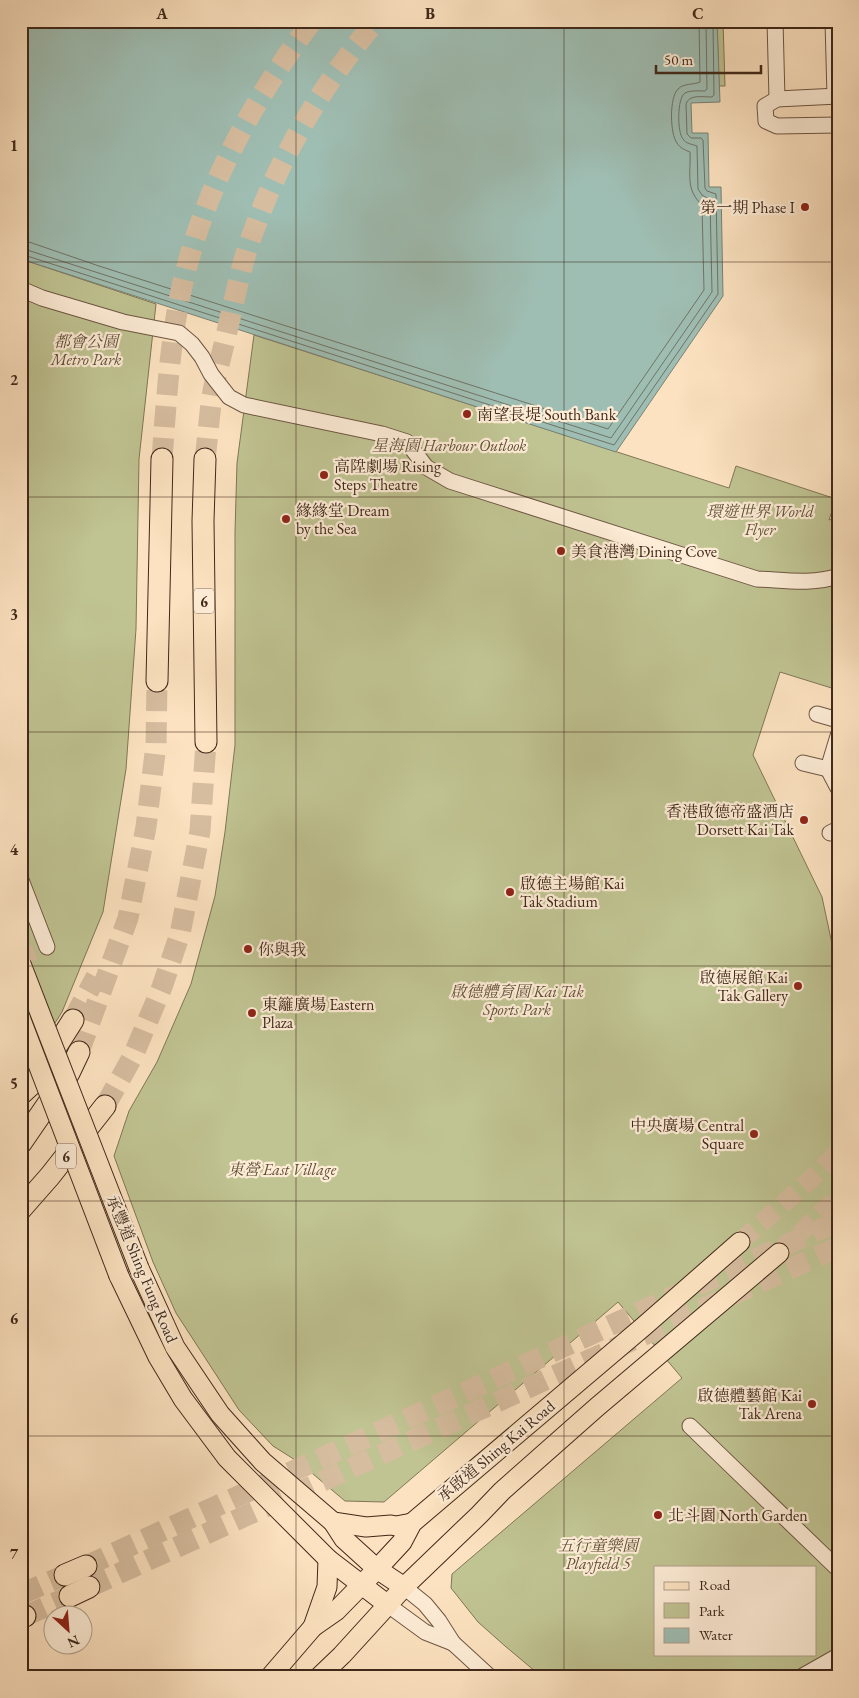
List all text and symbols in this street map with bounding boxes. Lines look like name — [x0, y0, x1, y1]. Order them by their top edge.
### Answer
text: A — [155, 3, 168, 24]
text: B — [425, 3, 435, 24]
text: C — [692, 3, 704, 24]
scale bar — [656, 42, 762, 74]
text: 50 m — [664, 50, 693, 69]
text: 1 — [10, 135, 18, 156]
place label: 第一期 Phase I — [700, 197, 796, 218]
marker: 第一期 Phase I — [799, 201, 811, 213]
park label: 都會公園 Metro Park — [50, 331, 122, 370]
text: 2 — [10, 369, 19, 390]
place label: 南望長堤 South Bank — [477, 404, 617, 425]
marker: 南望長堤 South Bank — [461, 408, 473, 420]
park label: 星海園 Harbour Outlook — [372, 435, 527, 456]
place label: 高陞劇場 Rising Steps Theatre — [334, 456, 442, 495]
marker: 高陞劇場 Rising Steps Theatre — [318, 469, 330, 481]
place label: 緣緣堂 Dream by the Sea — [296, 500, 390, 539]
park label: 環遊世界 World Flyer — [706, 501, 814, 540]
marker: 緣緣堂 Dream by the Sea — [280, 513, 292, 525]
place label: 美食港灣 Dining Cove — [571, 541, 717, 562]
marker: 美食港灣 Dining Cove — [555, 545, 567, 557]
road number: 6 — [194, 588, 214, 614]
text: 3 — [10, 604, 18, 625]
place label: 香港啟德帝盛酒店 Dorsett Kai Tak — [666, 801, 794, 840]
marker: 香港啟德帝盛酒店 Dorsett Kai Tak — [798, 814, 810, 826]
text: 4 — [10, 839, 19, 860]
place label: 啟德主場館 Kai Tak Stadium — [520, 873, 624, 912]
marker: 啟德主場館 Kai Tak Stadium — [504, 886, 516, 898]
place label: 你與我 — [258, 939, 306, 960]
marker: 你與我 — [242, 943, 254, 955]
place label: 啟德展館 Kai Tak Gallery — [700, 967, 789, 1006]
marker: 啟德展館 Kai Tak Gallery — [792, 980, 804, 992]
park label: 啟德體育園 Kai Tak Sports Park — [450, 981, 584, 1020]
place label: 東籬廣場 Eastern Plaza — [262, 994, 375, 1033]
marker: 東籬廣場 Eastern Plaza — [246, 1007, 258, 1019]
text: 5 — [10, 1073, 18, 1094]
place label: 中央廣場 Central Square — [630, 1115, 744, 1154]
marker: 中央廣場 Central Square — [748, 1128, 760, 1140]
road number: 6 — [56, 1144, 76, 1168]
park label: 東營 East Village — [228, 1159, 337, 1180]
street label: 承豐道 Shing Fung Road — [101, 1192, 183, 1347]
text: 6 — [10, 1308, 19, 1329]
place label: 啟德體藝館 Kai Tak Arena — [698, 1385, 803, 1424]
street label: 承啟道 Shing Kai Road — [433, 1395, 560, 1506]
marker: 啟德體藝館 Kai Tak Arena — [806, 1398, 818, 1410]
place label: 北斗園 North Garden — [668, 1505, 808, 1526]
marker: 北斗園 North Garden — [652, 1509, 664, 1521]
park label: 五行童樂園 Playfield 5 — [558, 1535, 641, 1574]
text: 7 — [10, 1543, 19, 1564]
legend — [654, 1566, 816, 1656]
text: Road — [699, 1575, 731, 1594]
text: Park — [699, 1601, 726, 1620]
north arrow — [42, 1606, 92, 1656]
text: Water — [699, 1625, 733, 1644]
text: N — [64, 1631, 83, 1653]

